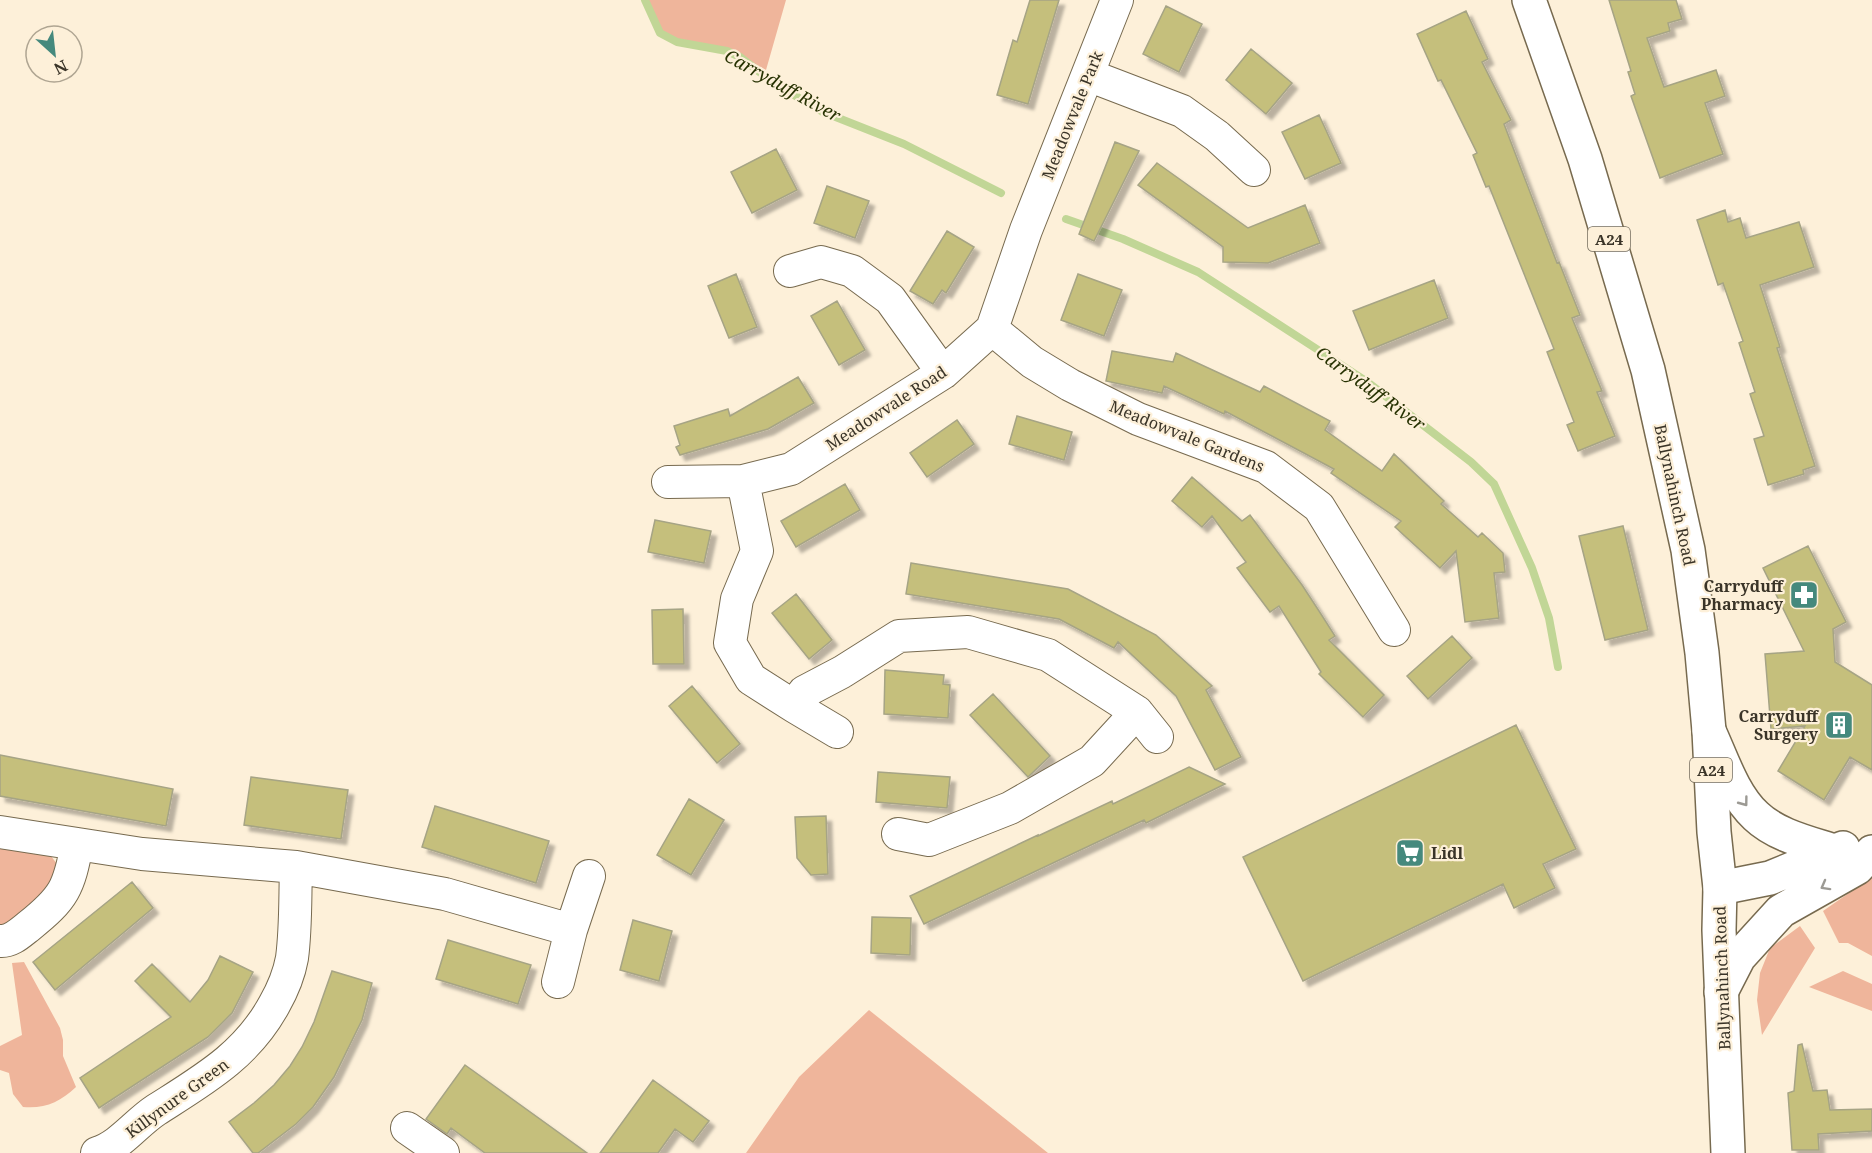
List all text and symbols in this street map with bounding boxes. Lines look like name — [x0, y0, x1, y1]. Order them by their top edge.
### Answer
north arrow — [24, 24, 84, 84]
water label: Carryduff River — [721, 43, 846, 127]
street label: Meadowvale Park — [1036, 47, 1108, 183]
text: N — [50, 55, 71, 80]
road number: A24 — [1588, 227, 1630, 251]
water label: Carryduff River — [1312, 340, 1431, 436]
street label: Meadowvale Road — [821, 361, 951, 455]
street label: Meadowvale Gardens — [1106, 395, 1268, 477]
street label: Ballynahinch Road — [1649, 422, 1701, 568]
place label: Carryduff Pharmacy — [1701, 575, 1785, 615]
pharmacy icon: Carryduff Pharmacy — [1788, 579, 1820, 611]
place label: Carryduff Surgery — [1738, 705, 1820, 745]
building icon: Carryduff Surgery — [1823, 709, 1855, 741]
road number: A24 — [1690, 758, 1732, 782]
one-way arrow — [1737, 795, 1748, 806]
supermarket icon: Lidl — [1394, 837, 1426, 869]
place label: Lidl — [1431, 842, 1463, 864]
one-way arrow — [1821, 879, 1831, 890]
street label: Ballynahinch Road — [1708, 905, 1736, 1050]
street label: Killynure Green — [121, 1053, 233, 1143]

